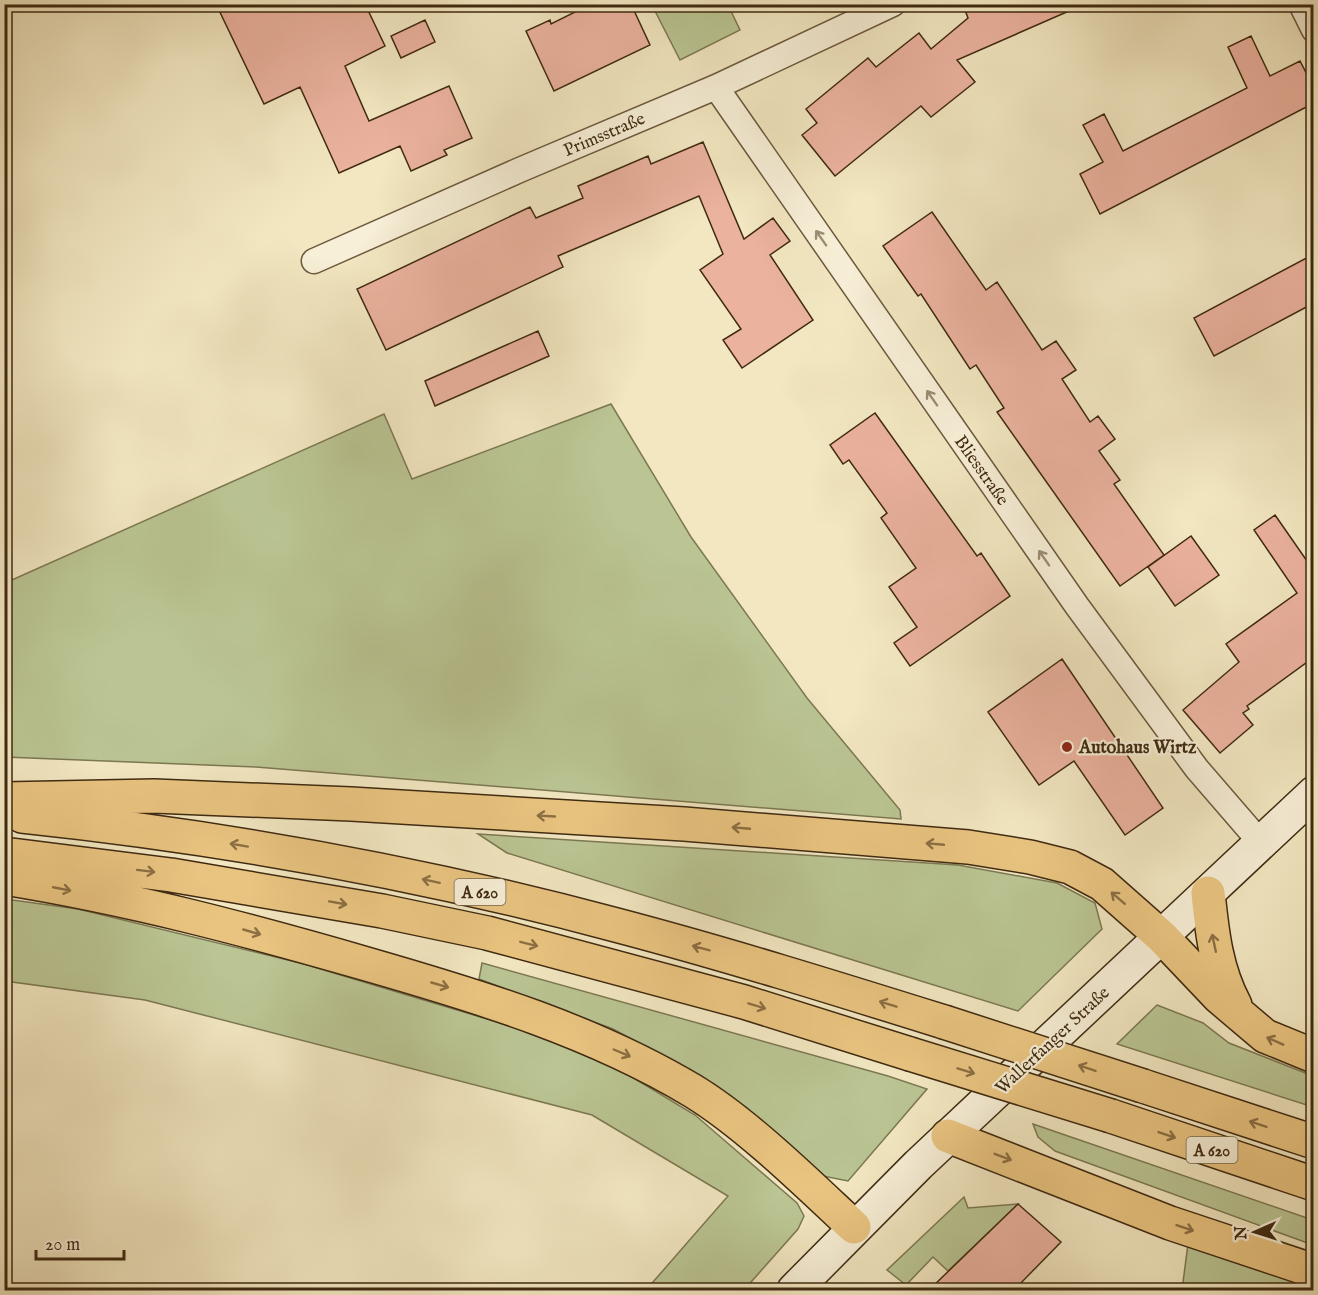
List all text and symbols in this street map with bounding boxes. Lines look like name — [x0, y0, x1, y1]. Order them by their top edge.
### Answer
street label: Primsstraße — [560, 108, 649, 163]
one-way arrow — [815, 230, 827, 246]
one-way arrow — [926, 390, 938, 406]
street label: Bliesstraße — [948, 431, 1013, 510]
one-way arrow — [1038, 550, 1050, 566]
place label: Autohaus Wirtz — [1078, 737, 1197, 760]
marker: Autohaus Wirtz — [1060, 740, 1074, 754]
one-way arrow — [537, 810, 557, 821]
one-way arrow — [731, 822, 751, 833]
one-way arrow — [925, 839, 945, 850]
one-way arrow — [230, 840, 249, 851]
one-way arrow — [135, 866, 155, 877]
one-way arrow — [421, 875, 440, 887]
road number: A 620 — [454, 879, 506, 905]
one-way arrow — [52, 883, 71, 895]
one-way arrow — [1111, 891, 1126, 905]
one-way arrow — [328, 898, 348, 909]
one-way arrow — [242, 926, 261, 938]
one-way arrow — [1208, 934, 1219, 953]
one-way arrow — [519, 938, 538, 950]
one-way arrow — [692, 942, 711, 953]
one-way arrow — [430, 980, 449, 991]
street label: Wallerfanger Straße — [991, 982, 1115, 1100]
one-way arrow — [879, 998, 898, 1009]
one-way arrow — [747, 1002, 766, 1013]
one-way arrow — [1267, 1035, 1285, 1046]
one-way arrow — [613, 1047, 631, 1059]
one-way arrow — [1078, 1062, 1097, 1073]
one-way arrow — [956, 1067, 975, 1078]
one-way arrow — [1249, 1117, 1268, 1128]
one-way arrow — [1157, 1130, 1176, 1141]
road number: A 620 — [1186, 1137, 1238, 1163]
one-way arrow — [993, 1153, 1012, 1164]
north arrow — [1225, 1202, 1285, 1262]
scale bar — [36, 1223, 124, 1261]
one-way arrow — [1175, 1223, 1194, 1234]
text: N — [1232, 1225, 1252, 1241]
text: 20 m — [45, 1234, 80, 1257]

